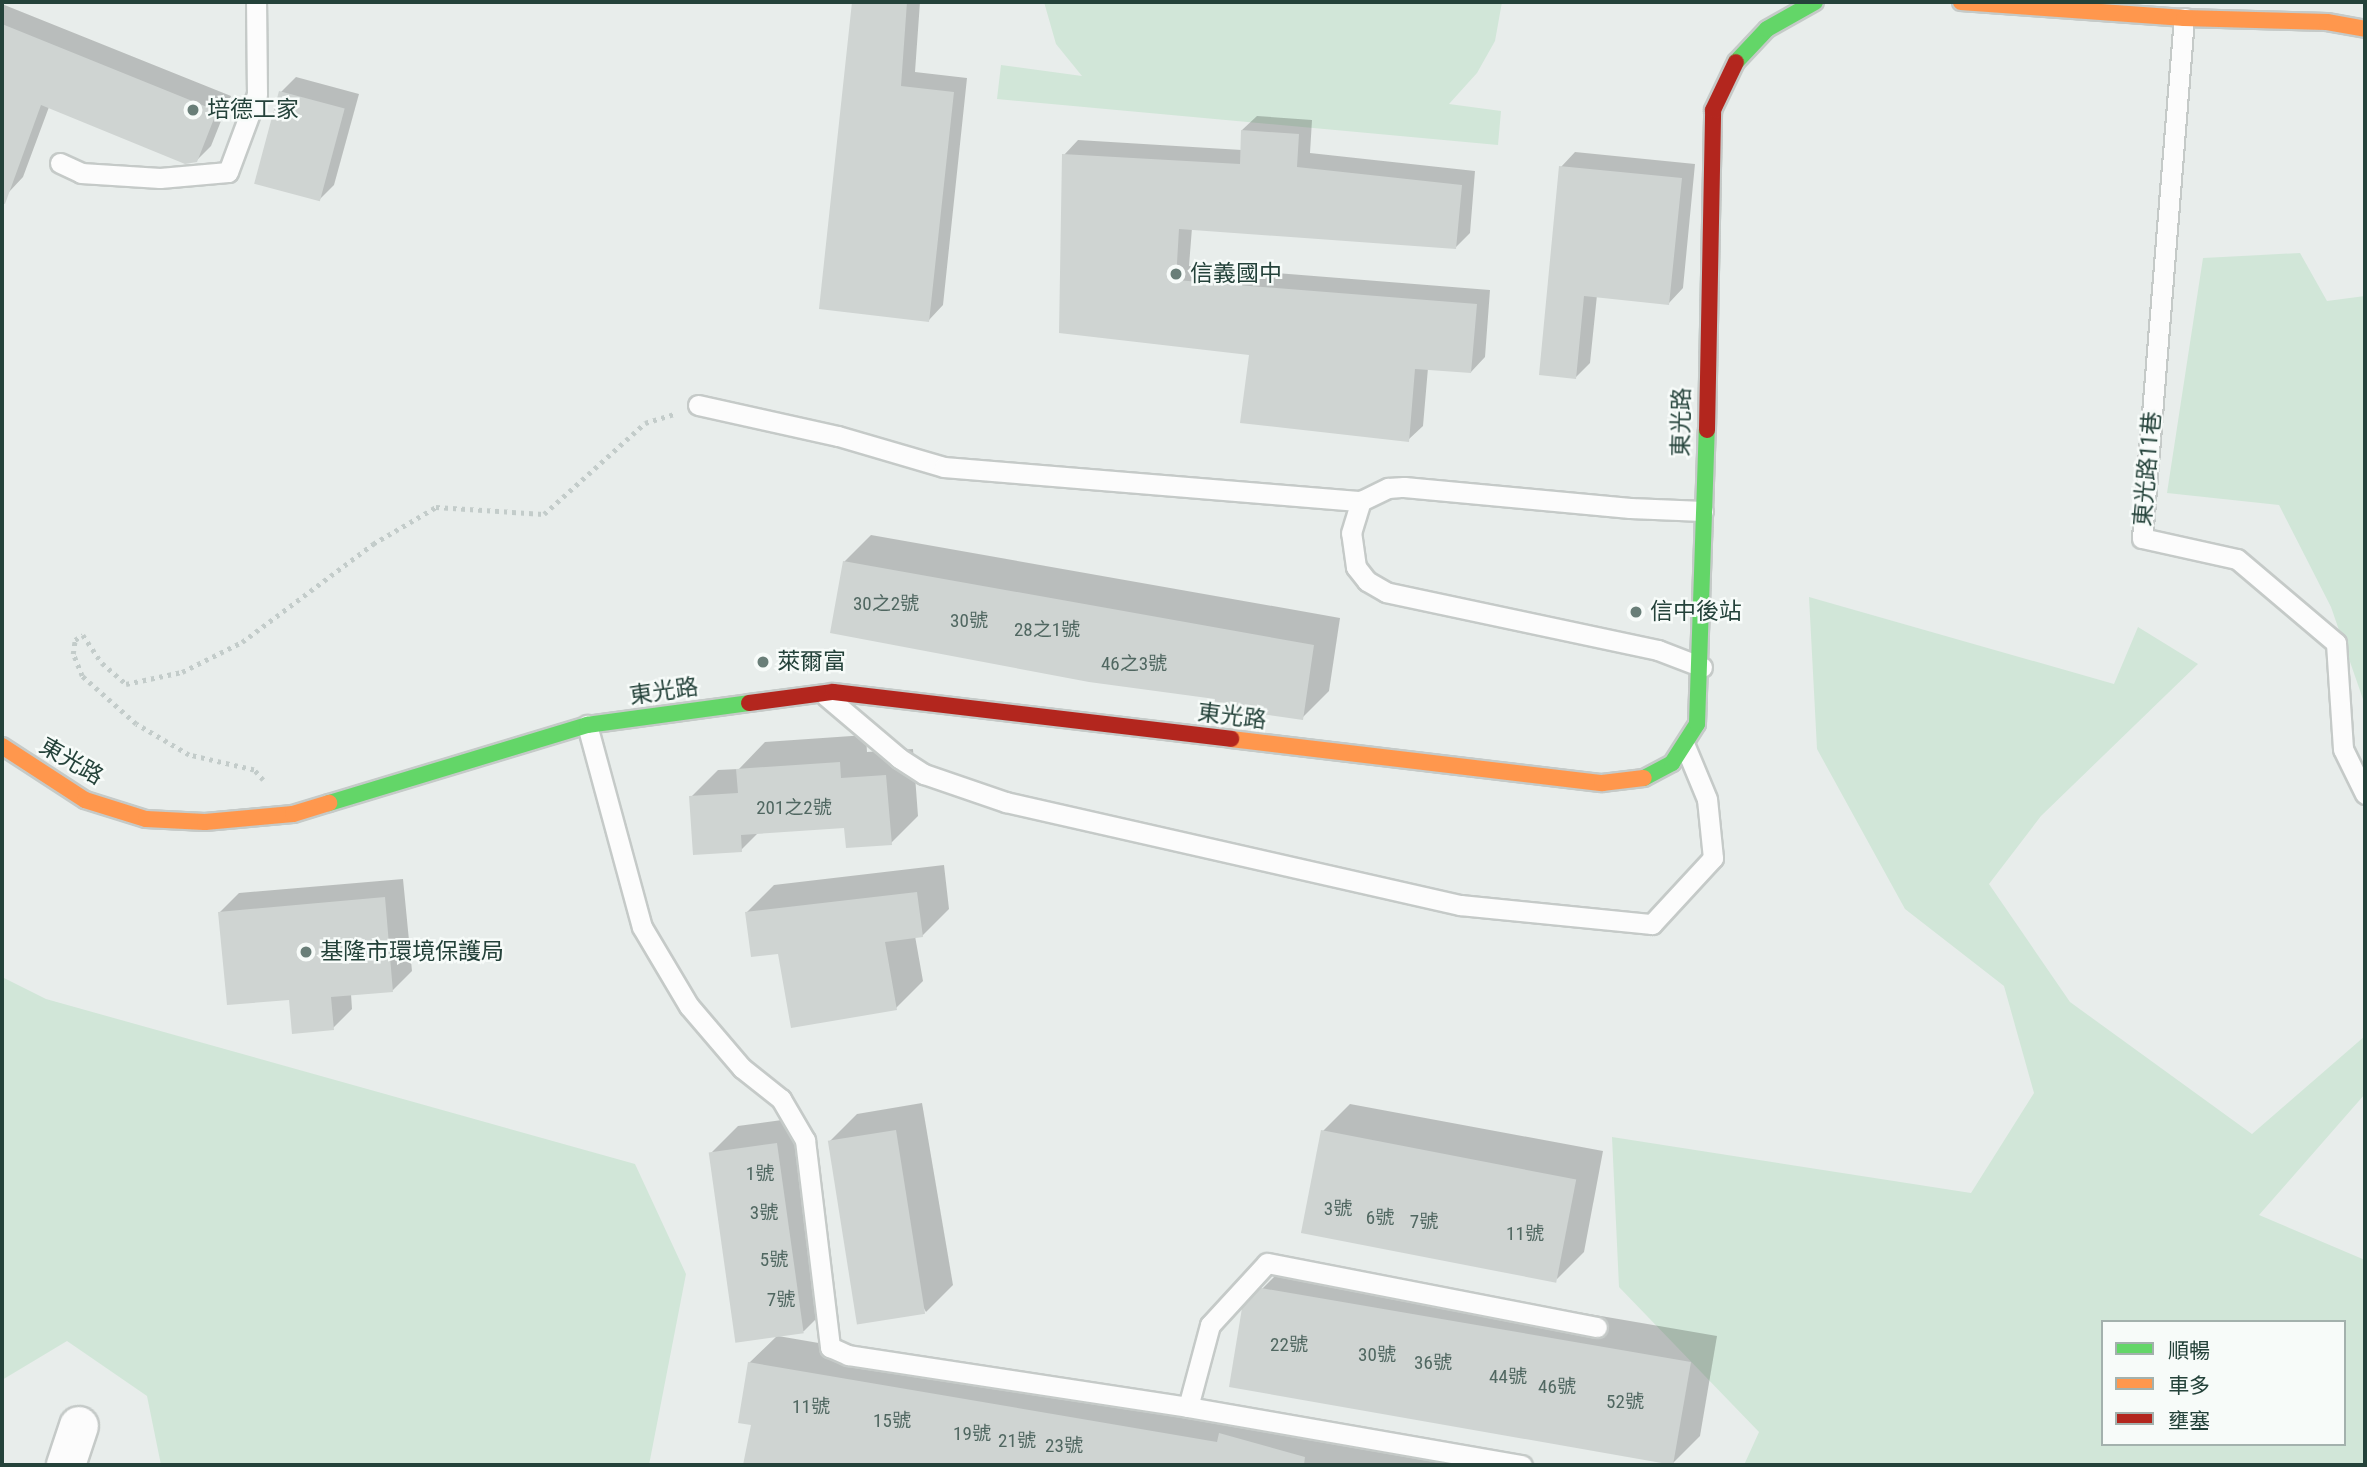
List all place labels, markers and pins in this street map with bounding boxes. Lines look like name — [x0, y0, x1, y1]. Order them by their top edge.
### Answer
place label: 培德工家 — [207, 96, 299, 124]
marker: 培德工家 — [185, 102, 201, 118]
place label: 信義國中 — [1190, 260, 1282, 288]
marker: 信義國中 — [1168, 266, 1184, 282]
place label: 信中後站 — [1650, 598, 1742, 626]
marker: 信中後站 — [1628, 604, 1644, 620]
place label: 萊爾富 — [777, 648, 846, 676]
marker: 萊爾富 — [755, 654, 771, 670]
place label: 基隆市環境保護局 — [320, 938, 504, 966]
marker: 基隆市環境保護局 — [298, 944, 314, 960]

